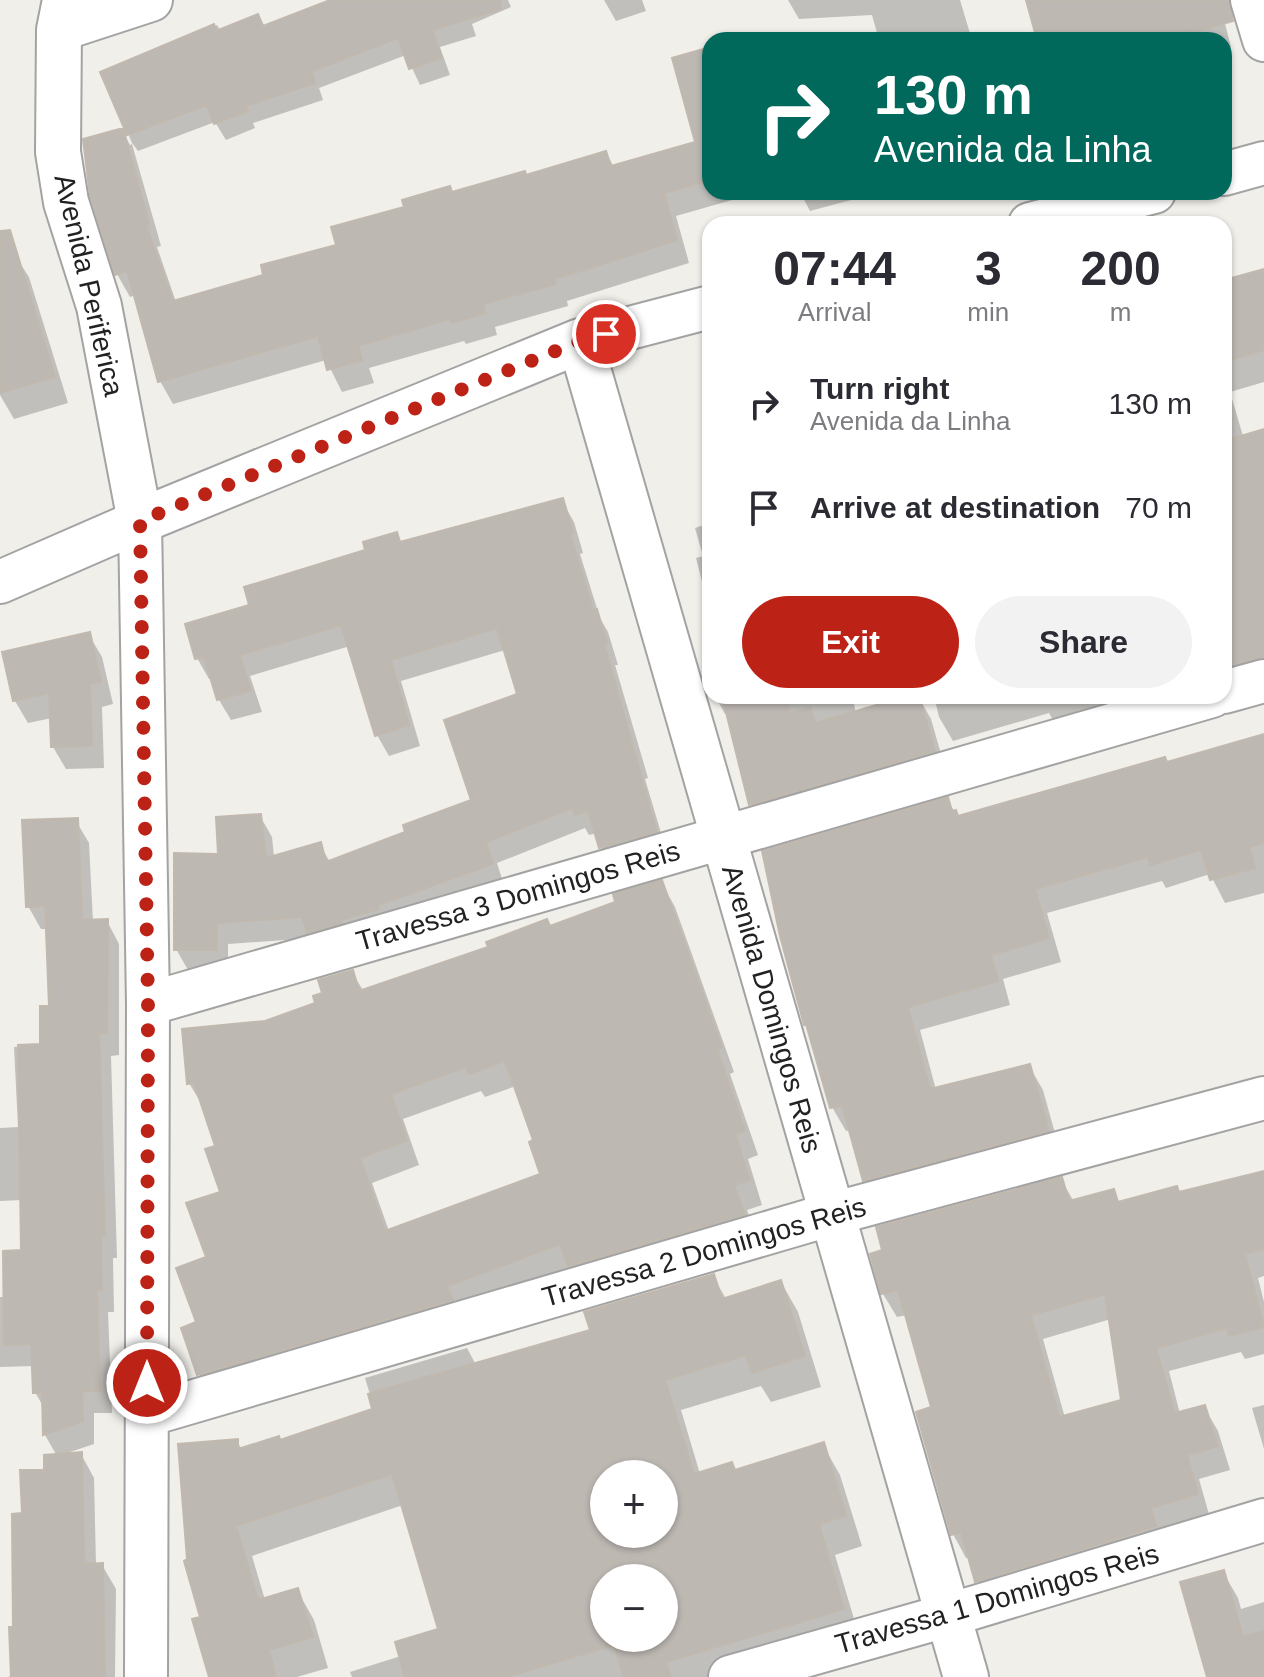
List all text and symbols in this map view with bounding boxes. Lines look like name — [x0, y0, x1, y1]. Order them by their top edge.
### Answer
text: 130 m — [874, 63, 1033, 126]
icon: right — [742, 64, 846, 168]
text: Avenida da Linha — [874, 129, 1152, 170]
street label: Avenida Periferica — [48, 171, 130, 399]
text: 07:44 — [773, 242, 896, 295]
text: 3 — [975, 242, 1002, 295]
text: 200 — [1081, 242, 1161, 295]
text: Arrival — [798, 297, 872, 327]
text: min — [967, 297, 1009, 327]
text: m — [1110, 297, 1131, 327]
pin — [572, 300, 640, 368]
icon: arrive — [584, 312, 628, 356]
text: Turn right — [810, 372, 949, 405]
icon: right — [742, 382, 786, 426]
text: 130 m — [1109, 387, 1192, 420]
text: Avenida da Linha — [810, 406, 1010, 436]
icon: arrive — [742, 486, 786, 530]
text: Arrive at destination — [810, 491, 1100, 524]
text: 70 m — [1125, 491, 1192, 524]
button: Exit — [742, 596, 959, 688]
button: Share — [975, 596, 1192, 688]
street label: Travessa 3 Domingos Reis — [353, 835, 683, 957]
street label: Avenida Domingos Reis — [716, 861, 828, 1157]
street label: Travessa 2 Domingos Reis — [539, 1191, 869, 1313]
position arrow — [105, 1341, 189, 1425]
map controls — [590, 1460, 678, 1652]
button: + — [590, 1460, 678, 1548]
street label: Travessa 1 Domingos Reis — [832, 1538, 1162, 1660]
button: − — [590, 1564, 678, 1652]

